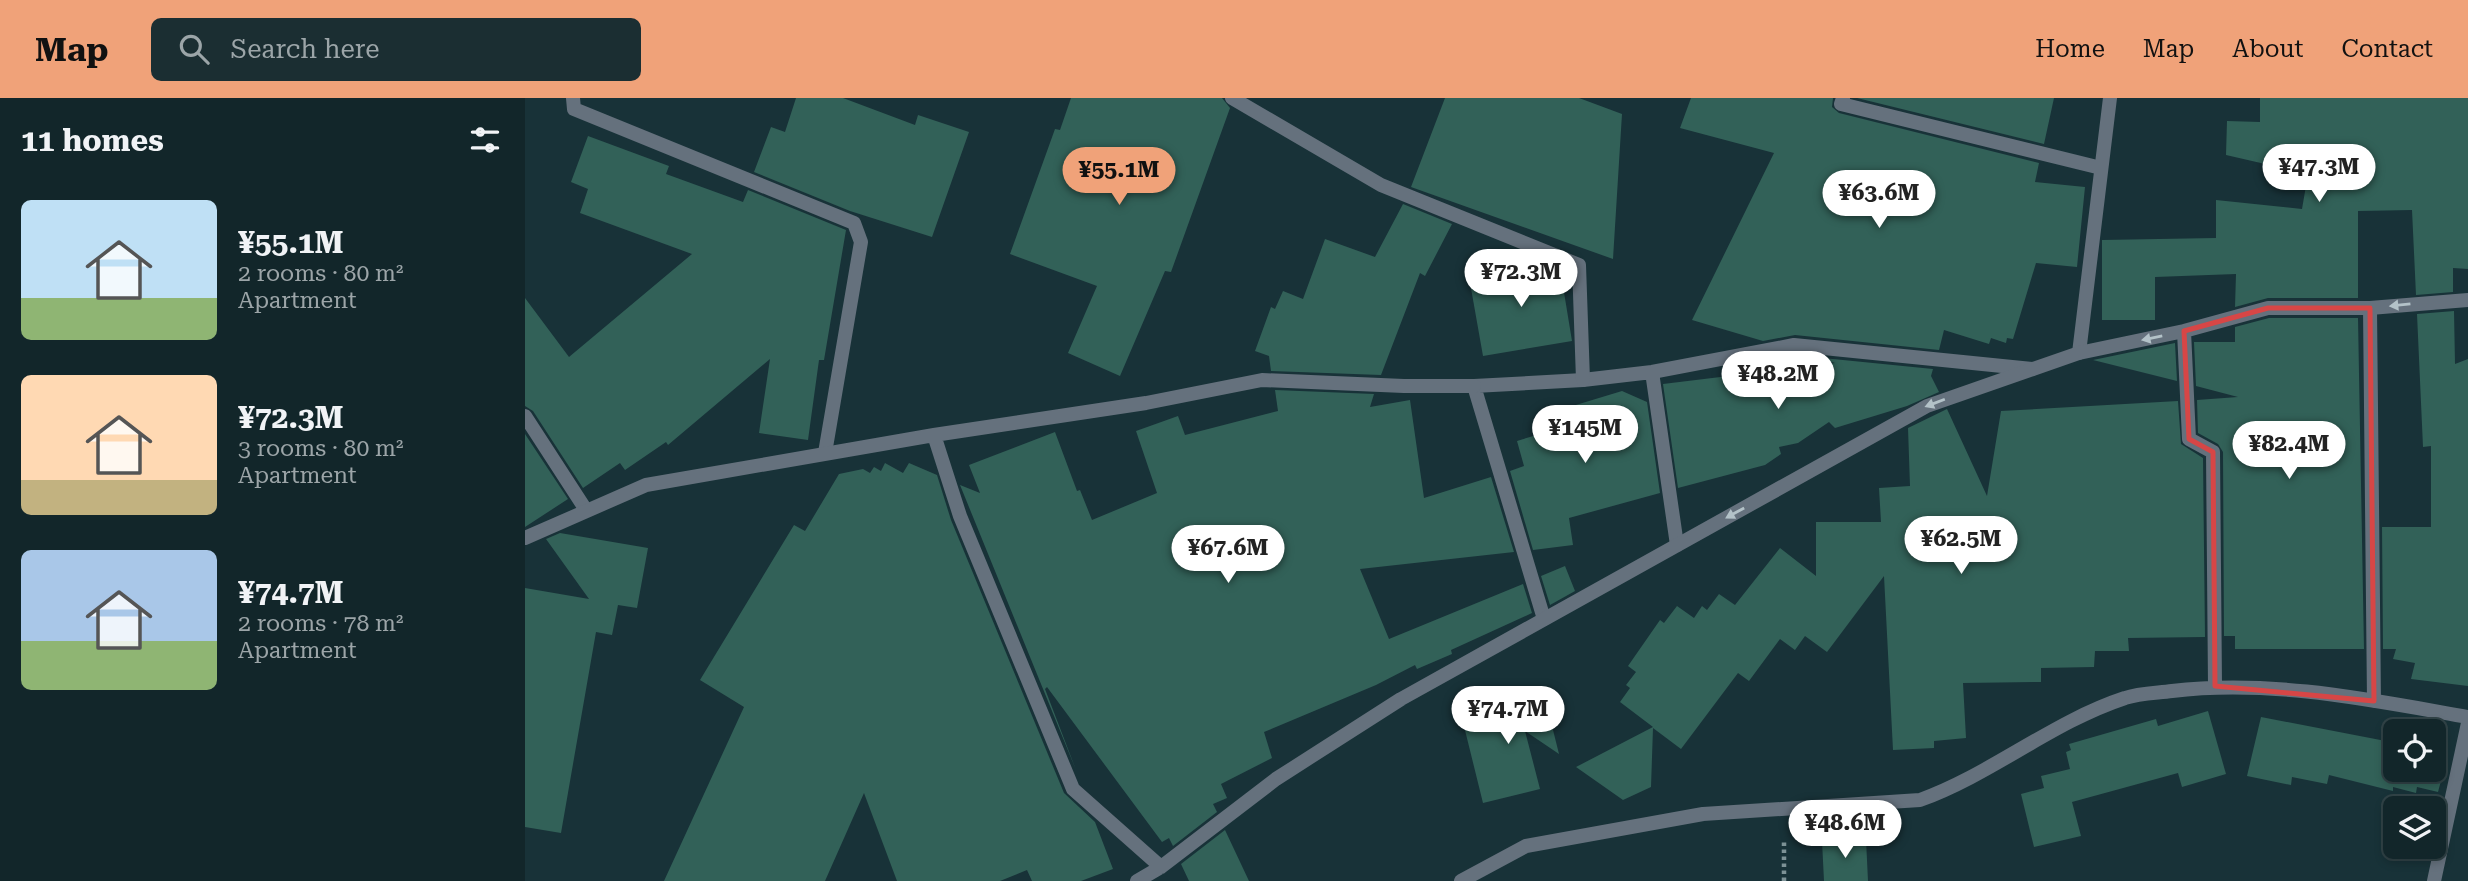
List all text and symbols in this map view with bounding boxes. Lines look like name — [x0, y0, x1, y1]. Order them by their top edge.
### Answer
search box — [151, 18, 641, 81]
text: Map — [35, 30, 109, 69]
icon: search — [175, 30, 213, 68]
text: Search here — [231, 34, 380, 64]
text: Home — [2035, 35, 2105, 63]
text: Map — [2143, 35, 2194, 63]
text: About — [2232, 35, 2303, 63]
text: Contact — [2341, 35, 2433, 63]
icon: filters — [466, 121, 504, 159]
text: 11 homes — [21, 123, 164, 158]
pin: ¥47.3M — [2262, 144, 2376, 204]
pin: ¥55.1M — [1062, 148, 1176, 207]
text: ¥47.3M — [2279, 153, 2359, 180]
text: ¥55.1M — [1079, 156, 1159, 183]
pin: ¥63.6M — [1822, 170, 1936, 230]
text: ¥63.6M — [1839, 179, 1919, 206]
text: ¥55.1M — [238, 225, 344, 260]
icon: home — [77, 228, 161, 312]
pin: ¥72.3M — [1464, 250, 1578, 309]
text: ¥72.3M — [1481, 258, 1561, 285]
text: 2 rooms · 80 m² — [238, 260, 404, 287]
text: Apartment — [238, 287, 357, 314]
one-way arrow — [2389, 300, 2411, 311]
one-way arrow — [2141, 332, 2163, 343]
pin: ¥48.2M — [1721, 352, 1835, 411]
text: ¥48.2M — [1738, 360, 1818, 387]
one-way arrow — [1924, 398, 1945, 409]
text: ¥72.3M — [238, 400, 344, 435]
icon: home — [77, 403, 161, 487]
pin: ¥145M — [1536, 406, 1634, 465]
text: ¥145M — [1548, 414, 1622, 441]
pin: ¥82.4M — [2232, 422, 2346, 481]
text: ¥82.4M — [2249, 430, 2329, 457]
text: 3 rooms · 80 m² — [238, 435, 404, 462]
text: Apartment — [238, 462, 357, 489]
one-way arrow — [1725, 507, 1745, 518]
pin: ¥62.5M — [1904, 517, 2018, 576]
text: ¥62.5M — [1921, 525, 2001, 552]
pin: ¥67.6M — [1171, 526, 1285, 585]
text: ¥67.6M — [1188, 534, 1268, 561]
text: ¥74.7M — [238, 575, 344, 610]
icon: home — [77, 578, 161, 662]
text: 2 rooms · 78 m² — [238, 610, 404, 637]
text: Apartment — [238, 637, 357, 664]
pin: ¥74.7M — [1451, 686, 1565, 746]
text: ¥74.7M — [1468, 695, 1548, 722]
map controls — [2383, 719, 2446, 859]
button: locate — [2383, 719, 2446, 782]
button: layers — [2383, 796, 2446, 859]
pin: ¥48.6M — [1788, 800, 1902, 860]
text: ¥48.6M — [1805, 809, 1885, 836]

